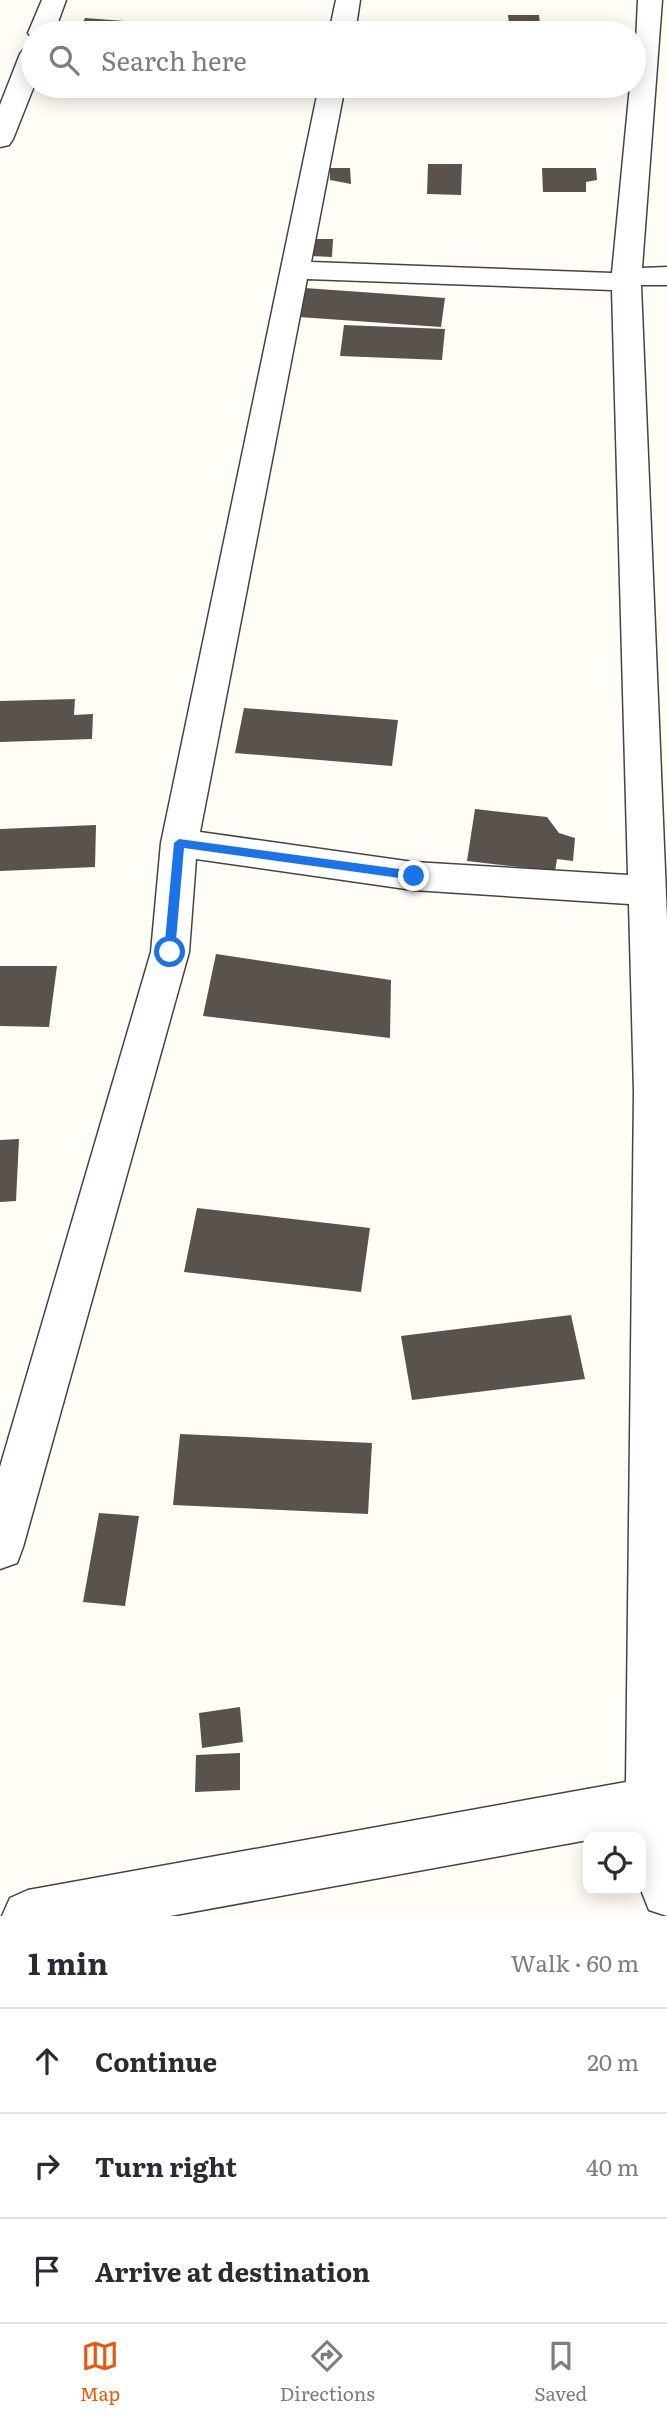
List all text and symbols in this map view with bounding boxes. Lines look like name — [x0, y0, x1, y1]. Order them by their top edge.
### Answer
search box — [21, 21, 646, 98]
text: Search here — [101, 40, 247, 79]
icon: search — [45, 41, 83, 79]
route end — [398, 860, 429, 891]
route start — [154, 936, 185, 967]
map controls — [583, 1832, 646, 1895]
button: locate — [583, 1832, 646, 1895]
text: 1 min — [28, 1940, 108, 1984]
text: Walk · 60 m — [511, 1945, 639, 1979]
text: Continue — [95, 2041, 217, 2080]
icon: ahead — [28, 2042, 66, 2080]
text: 20 m — [587, 2044, 639, 2078]
text: Turn right — [95, 2146, 237, 2185]
icon: right — [28, 2147, 66, 2185]
text: 40 m — [586, 2149, 639, 2183]
text: Arrive at destination — [95, 2251, 370, 2290]
icon: arrive — [28, 2252, 66, 2290]
tab: Map — [80, 2337, 120, 2407]
tab: Directions — [280, 2337, 375, 2407]
tab: Saved — [534, 2337, 587, 2407]

